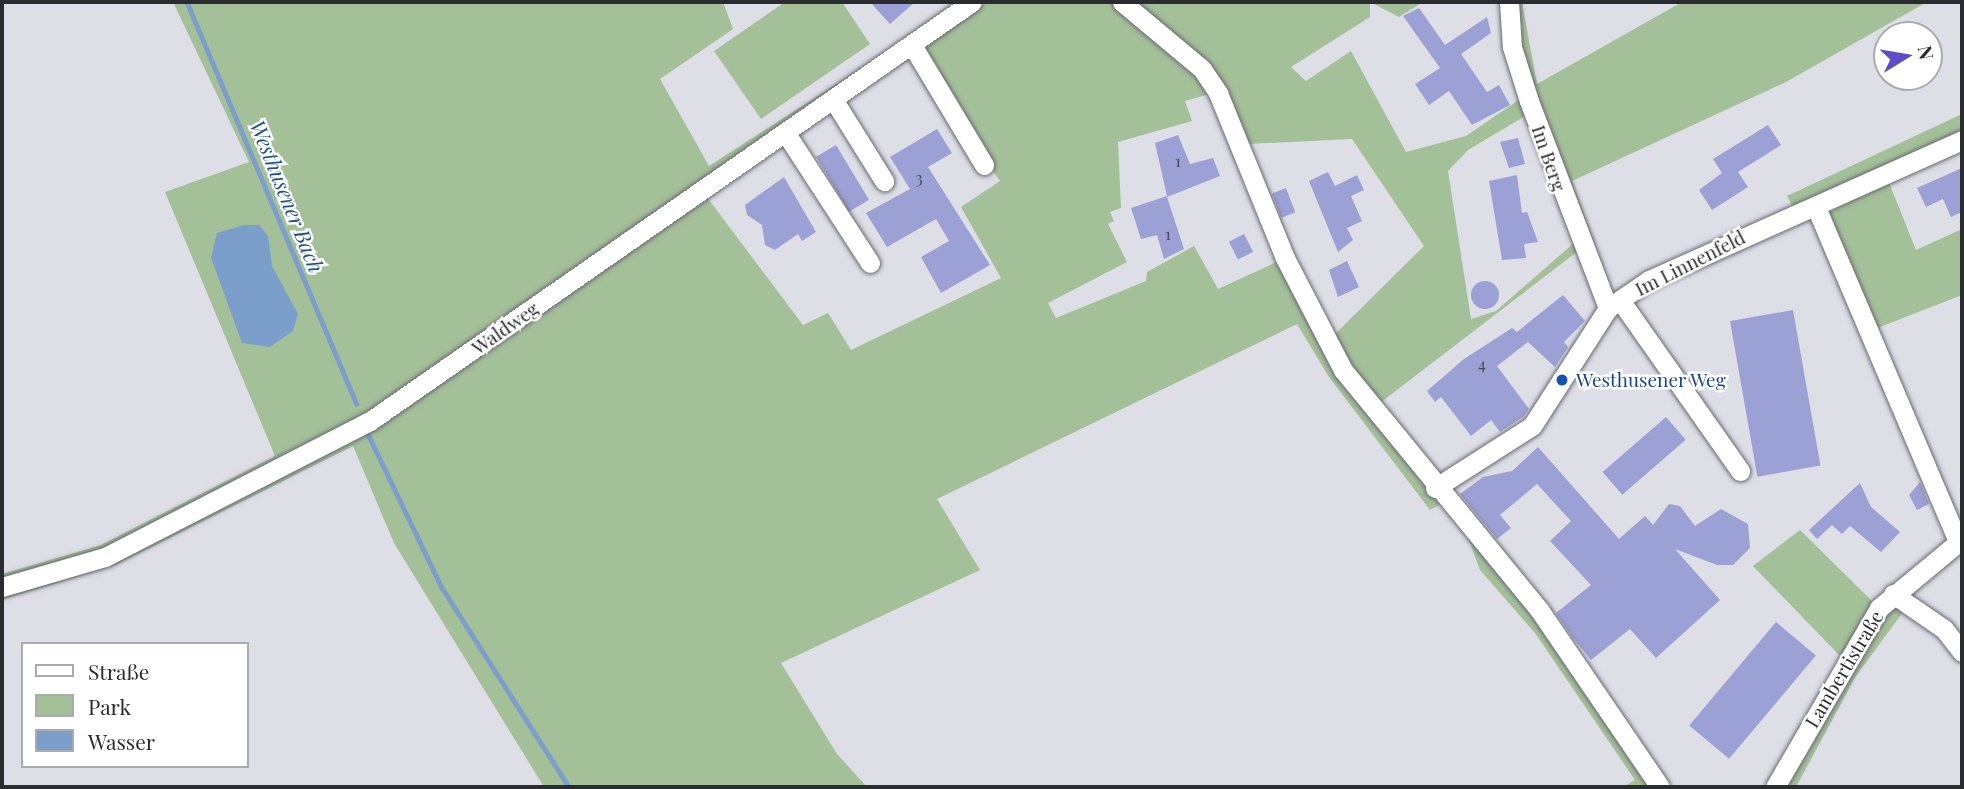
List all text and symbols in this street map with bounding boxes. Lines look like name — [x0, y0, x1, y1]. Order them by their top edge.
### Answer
north arrow — [1873, 21, 1943, 91]
text: N — [1913, 43, 1941, 62]
water label: Westhusener Bach — [246, 116, 330, 276]
street label: Im Berg — [1527, 122, 1571, 194]
house number: 1 — [1175, 151, 1181, 171]
house number: 3 — [915, 168, 923, 188]
house number: 1 — [1165, 224, 1171, 244]
street label: Im Linnenfeld — [1631, 226, 1749, 300]
street label: Waldweg — [467, 297, 543, 359]
house number: 4 — [1478, 354, 1486, 374]
place label: Westhusener Weg — [1576, 369, 1727, 391]
marker: Westhusener Weg — [1554, 372, 1570, 388]
street label: Lambertistraße — [1800, 606, 1888, 732]
legend — [21, 642, 248, 768]
text: Straße — [88, 657, 149, 685]
text: Park — [88, 692, 131, 720]
text: Wasser — [88, 727, 155, 755]

